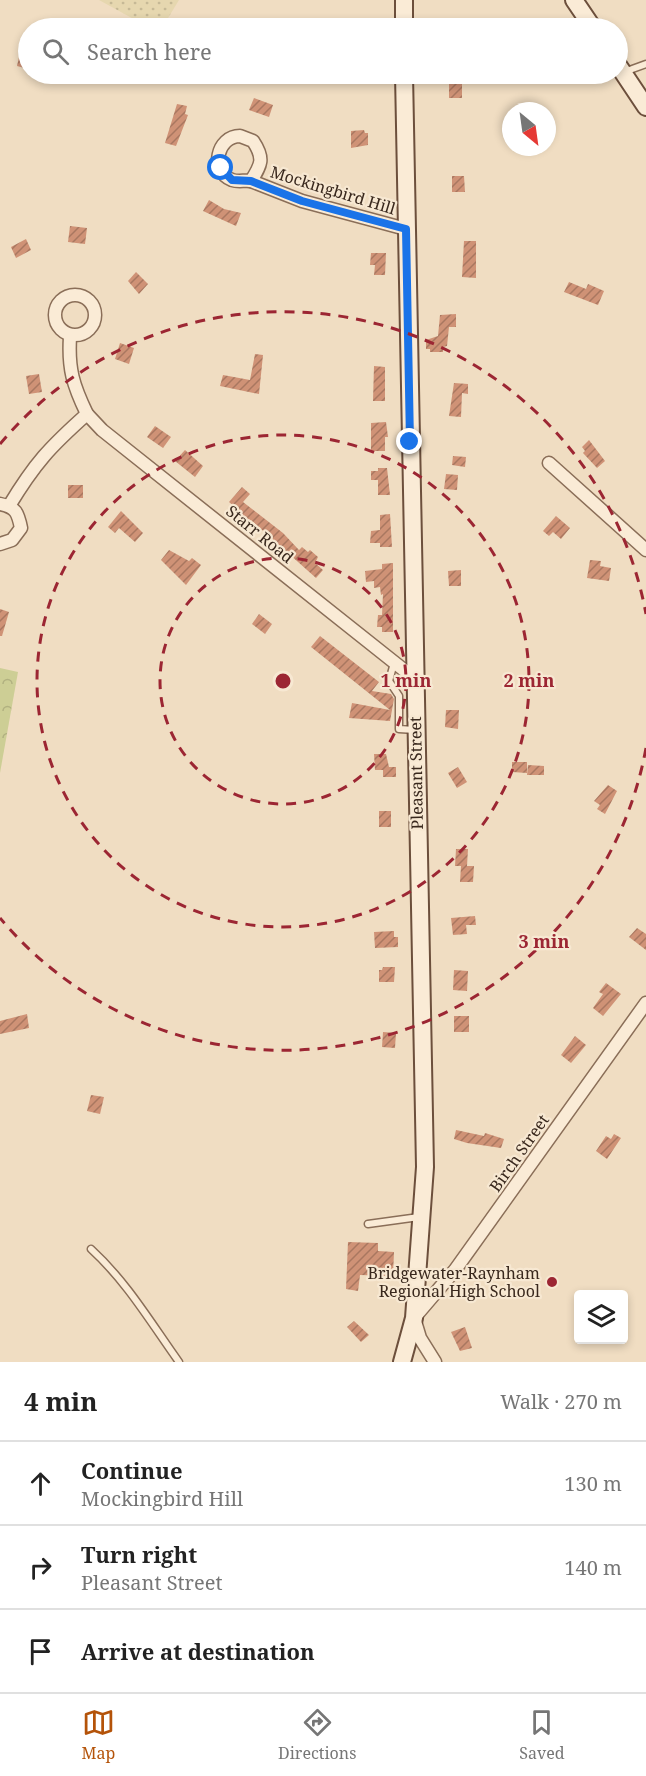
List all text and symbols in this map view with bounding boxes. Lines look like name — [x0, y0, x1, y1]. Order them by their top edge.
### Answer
search box — [18, 18, 628, 84]
icon: search — [39, 35, 72, 68]
text: Search here — [87, 36, 212, 66]
north arrow — [502, 102, 556, 156]
route start — [207, 154, 233, 180]
street label: Mockingbird Hill — [268, 161, 398, 219]
route end — [396, 428, 422, 454]
street label: Starr Road — [222, 500, 299, 568]
text: 1 min — [381, 668, 431, 692]
text: 2 min — [504, 668, 554, 692]
centre of rings — [273, 671, 293, 691]
street label: Pleasant Street — [404, 716, 428, 830]
text: 3 min — [519, 929, 569, 953]
street label: Birch Street — [484, 1110, 554, 1196]
place label: Bridgewater-Raynham Regional High School — [368, 1262, 540, 1302]
marker: Bridgewater-Raynham Regional High School — [545, 1275, 559, 1289]
map controls — [574, 1290, 628, 1344]
button: layers — [574, 1290, 628, 1344]
text: 4 min — [24, 1383, 98, 1419]
text: Walk · 270 m — [500, 1388, 622, 1415]
text: Continue — [81, 1455, 183, 1485]
icon: ahead — [24, 1467, 57, 1500]
text: 130 m — [564, 1470, 622, 1497]
text: Mockingbird Hill — [81, 1485, 243, 1512]
text: Turn right — [81, 1539, 197, 1569]
icon: right — [24, 1551, 57, 1584]
text: 140 m — [564, 1554, 622, 1581]
text: Pleasant Street — [81, 1569, 222, 1596]
icon: arrive — [24, 1635, 57, 1668]
text: Arrive at destination — [81, 1636, 315, 1666]
tab: Map — [81, 1706, 115, 1764]
tab: Directions — [278, 1706, 356, 1764]
tab: Saved — [519, 1706, 565, 1764]

